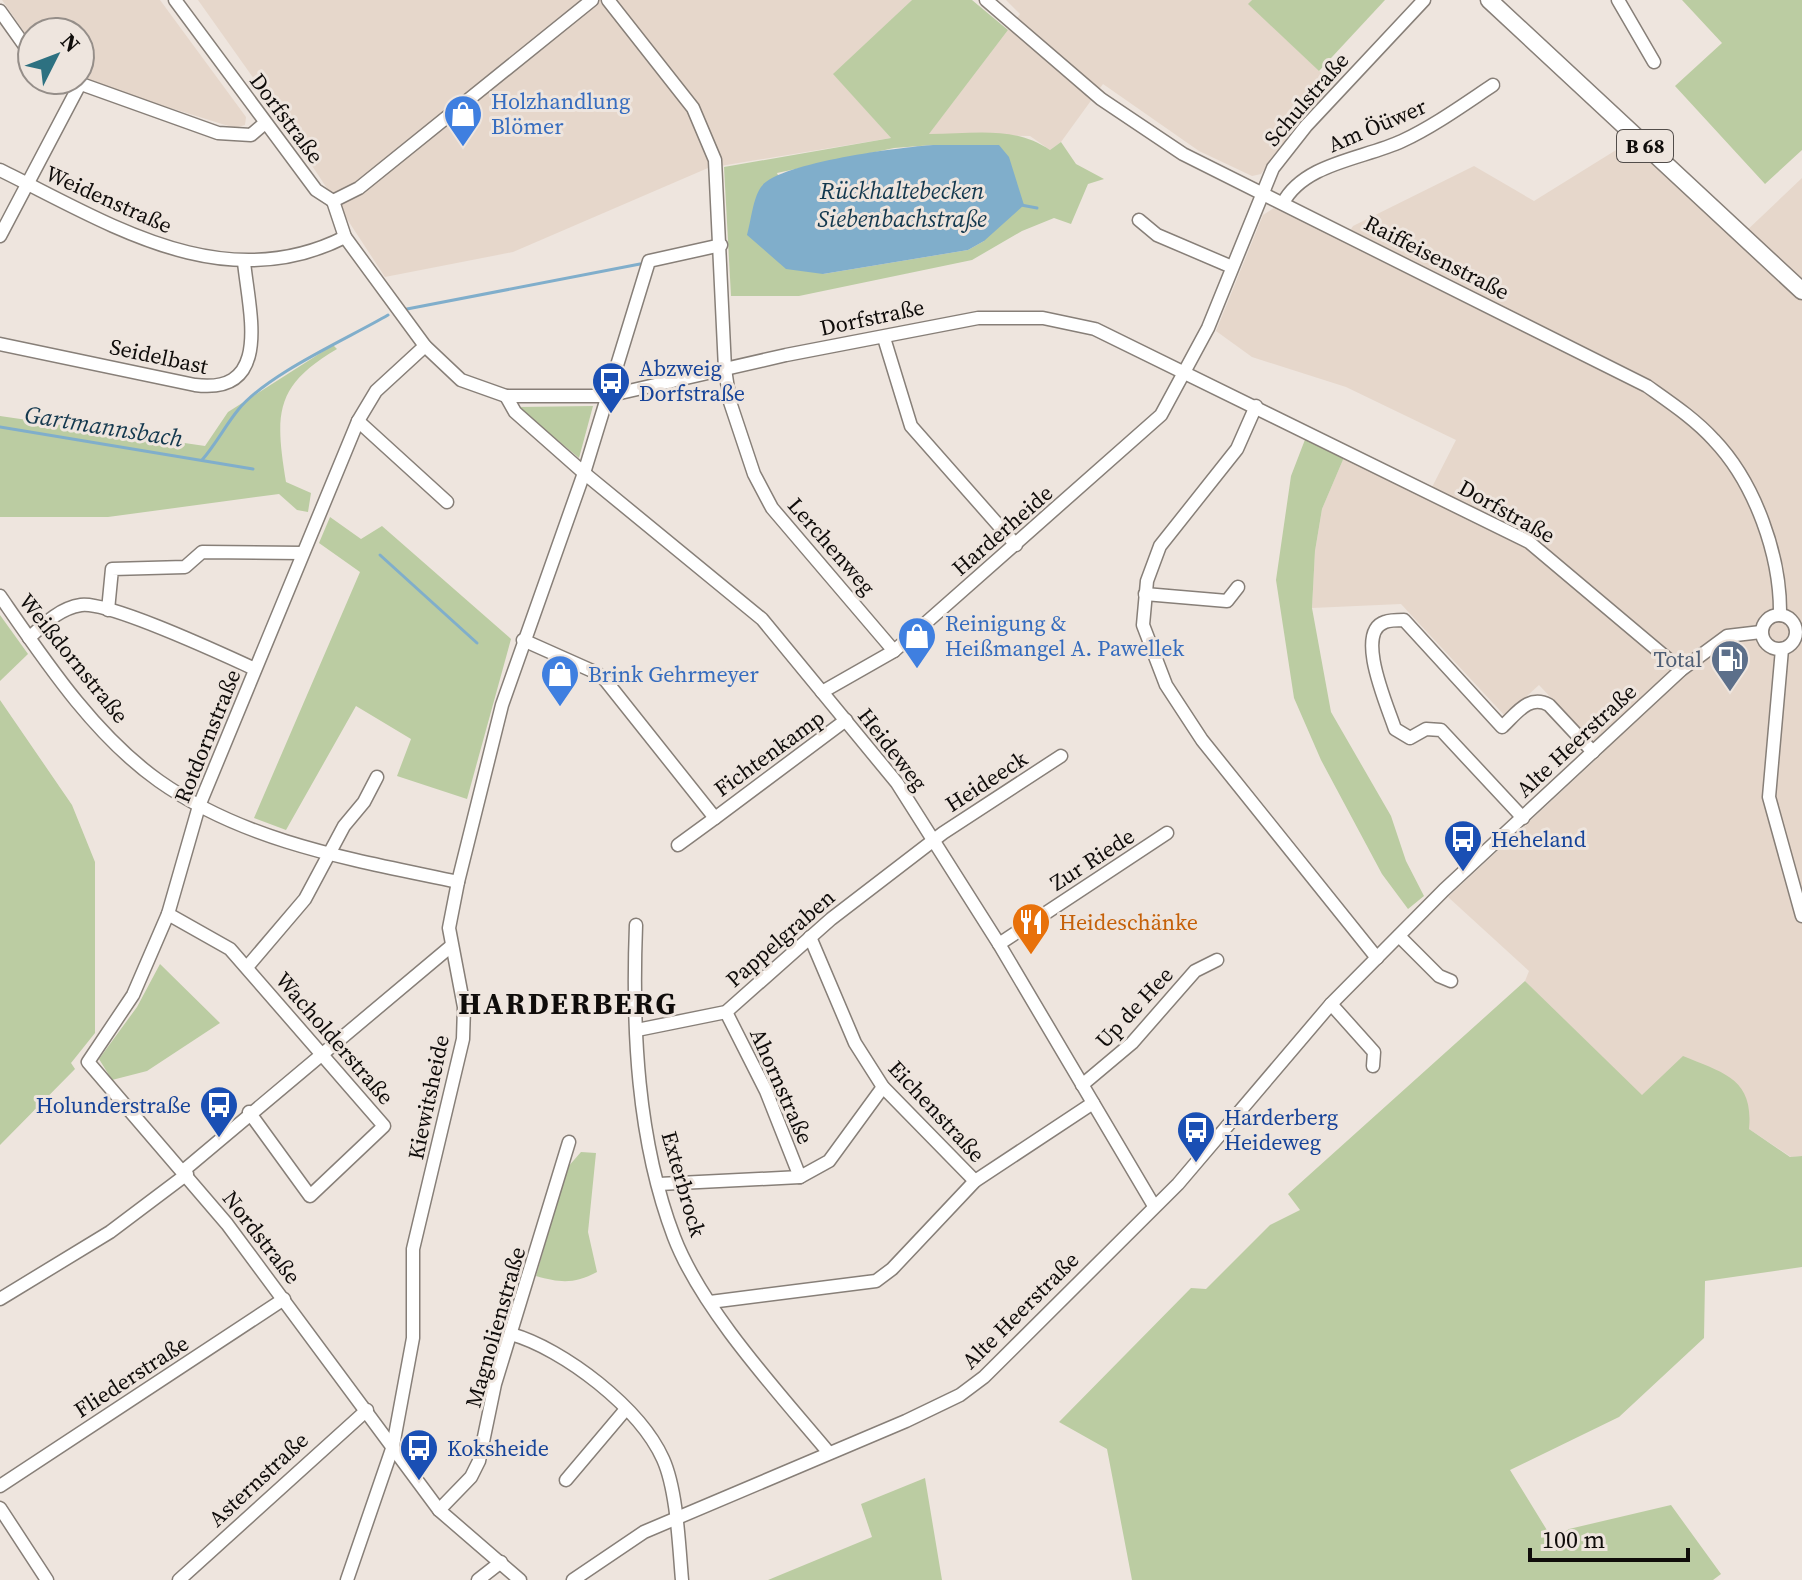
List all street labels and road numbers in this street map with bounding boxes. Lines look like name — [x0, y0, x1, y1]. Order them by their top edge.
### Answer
street label: Schulstraße — [1257, 46, 1355, 152]
street label: Dorfstraße — [243, 67, 331, 169]
street label: Am Öüwer — [1323, 91, 1432, 159]
road number: B 68 — [1617, 130, 1673, 162]
street label: Weidenstraße — [41, 158, 177, 240]
street label: Raiffeisenstraße — [1359, 207, 1515, 307]
street label: Dorfstraße — [817, 291, 927, 343]
street label: Seidelbast — [107, 331, 212, 381]
street label: Dorfstraße — [1453, 472, 1561, 550]
street label: Harderheide — [945, 478, 1059, 582]
street label: Lerchenweg — [781, 491, 883, 601]
street label: Weißdornstraße — [12, 587, 136, 729]
street label: Rotdornstraße — [167, 665, 247, 807]
street label: Alte Heerstraße — [1509, 676, 1643, 804]
street label: Heideweg — [851, 701, 935, 797]
street label: Fichtenkamp — [708, 703, 830, 803]
street label: Heideeck — [939, 743, 1034, 819]
street label: Zur Riede — [1044, 821, 1140, 897]
street label: Pappelgraben — [719, 882, 841, 994]
street label: Up de Hee — [1089, 960, 1179, 1054]
street label: Wacholderstraße — [269, 965, 401, 1111]
street label: Ahornstraße — [743, 1023, 821, 1149]
street label: Kiewitsheide — [400, 1032, 456, 1162]
street label: Eichenstraße — [882, 1053, 992, 1169]
street label: Exterbrock — [655, 1128, 714, 1241]
street label: Nordstraße — [216, 1184, 308, 1290]
street label: Magnolienstraße — [458, 1243, 532, 1411]
street label: Alte Heerstraße — [955, 1245, 1085, 1375]
street label: Fliederstraße — [68, 1328, 194, 1424]
street label: Asternstraße — [202, 1425, 314, 1533]

